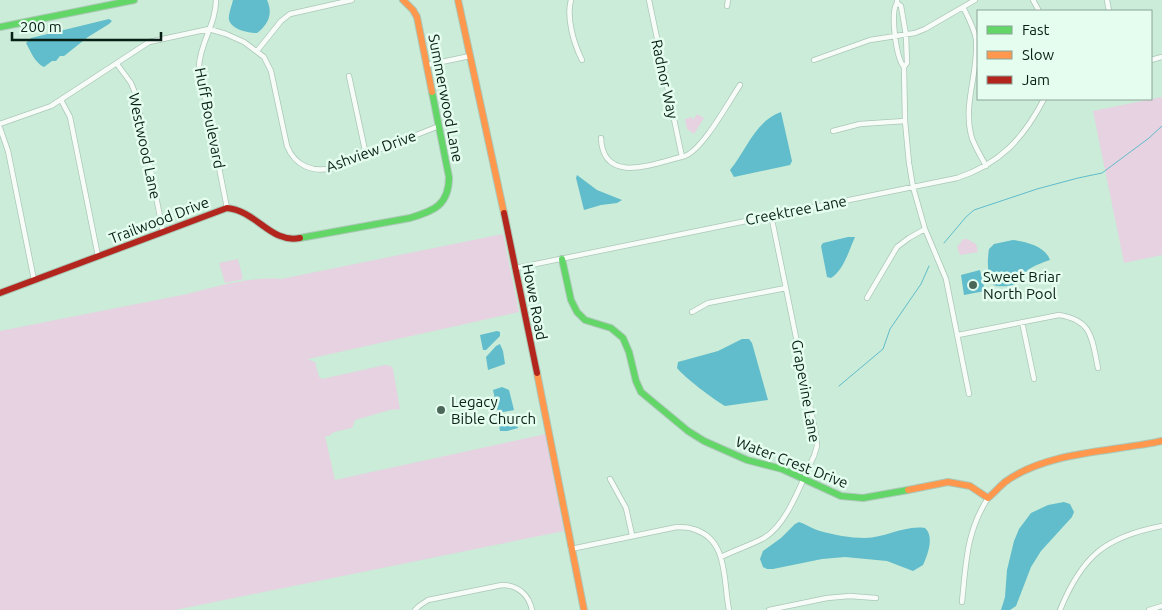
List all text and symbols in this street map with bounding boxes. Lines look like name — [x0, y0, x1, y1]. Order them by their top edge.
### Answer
scale bar — [12, 10, 161, 42]
legend — [977, 10, 1152, 100]
text: 200 m — [20, 18, 62, 35]
text: Fast — [1022, 21, 1050, 38]
street label: Summerwood Lane — [425, 32, 467, 164]
street label: Radnor Way — [648, 38, 682, 120]
text: Slow — [1022, 46, 1055, 63]
street label: Huff Boulevard — [192, 66, 228, 170]
text: Jam — [1022, 71, 1050, 88]
street label: Westwood Lane — [125, 91, 165, 201]
street label: Ashview Drive — [324, 127, 418, 175]
street label: Creektree Lane — [744, 192, 848, 228]
street label: Trailwood Drive — [107, 193, 211, 247]
street label: Howe Road — [519, 263, 551, 341]
place label: Sweet Briar North Pool — [983, 268, 1061, 302]
marker: Sweet Briar North Pool — [967, 279, 979, 291]
street label: Grapevine Lane — [789, 338, 823, 444]
place label: Legacy Bible Church — [451, 393, 536, 427]
marker: Legacy Bible Church — [435, 404, 447, 416]
street label: Water Crest Drive — [733, 433, 851, 491]

